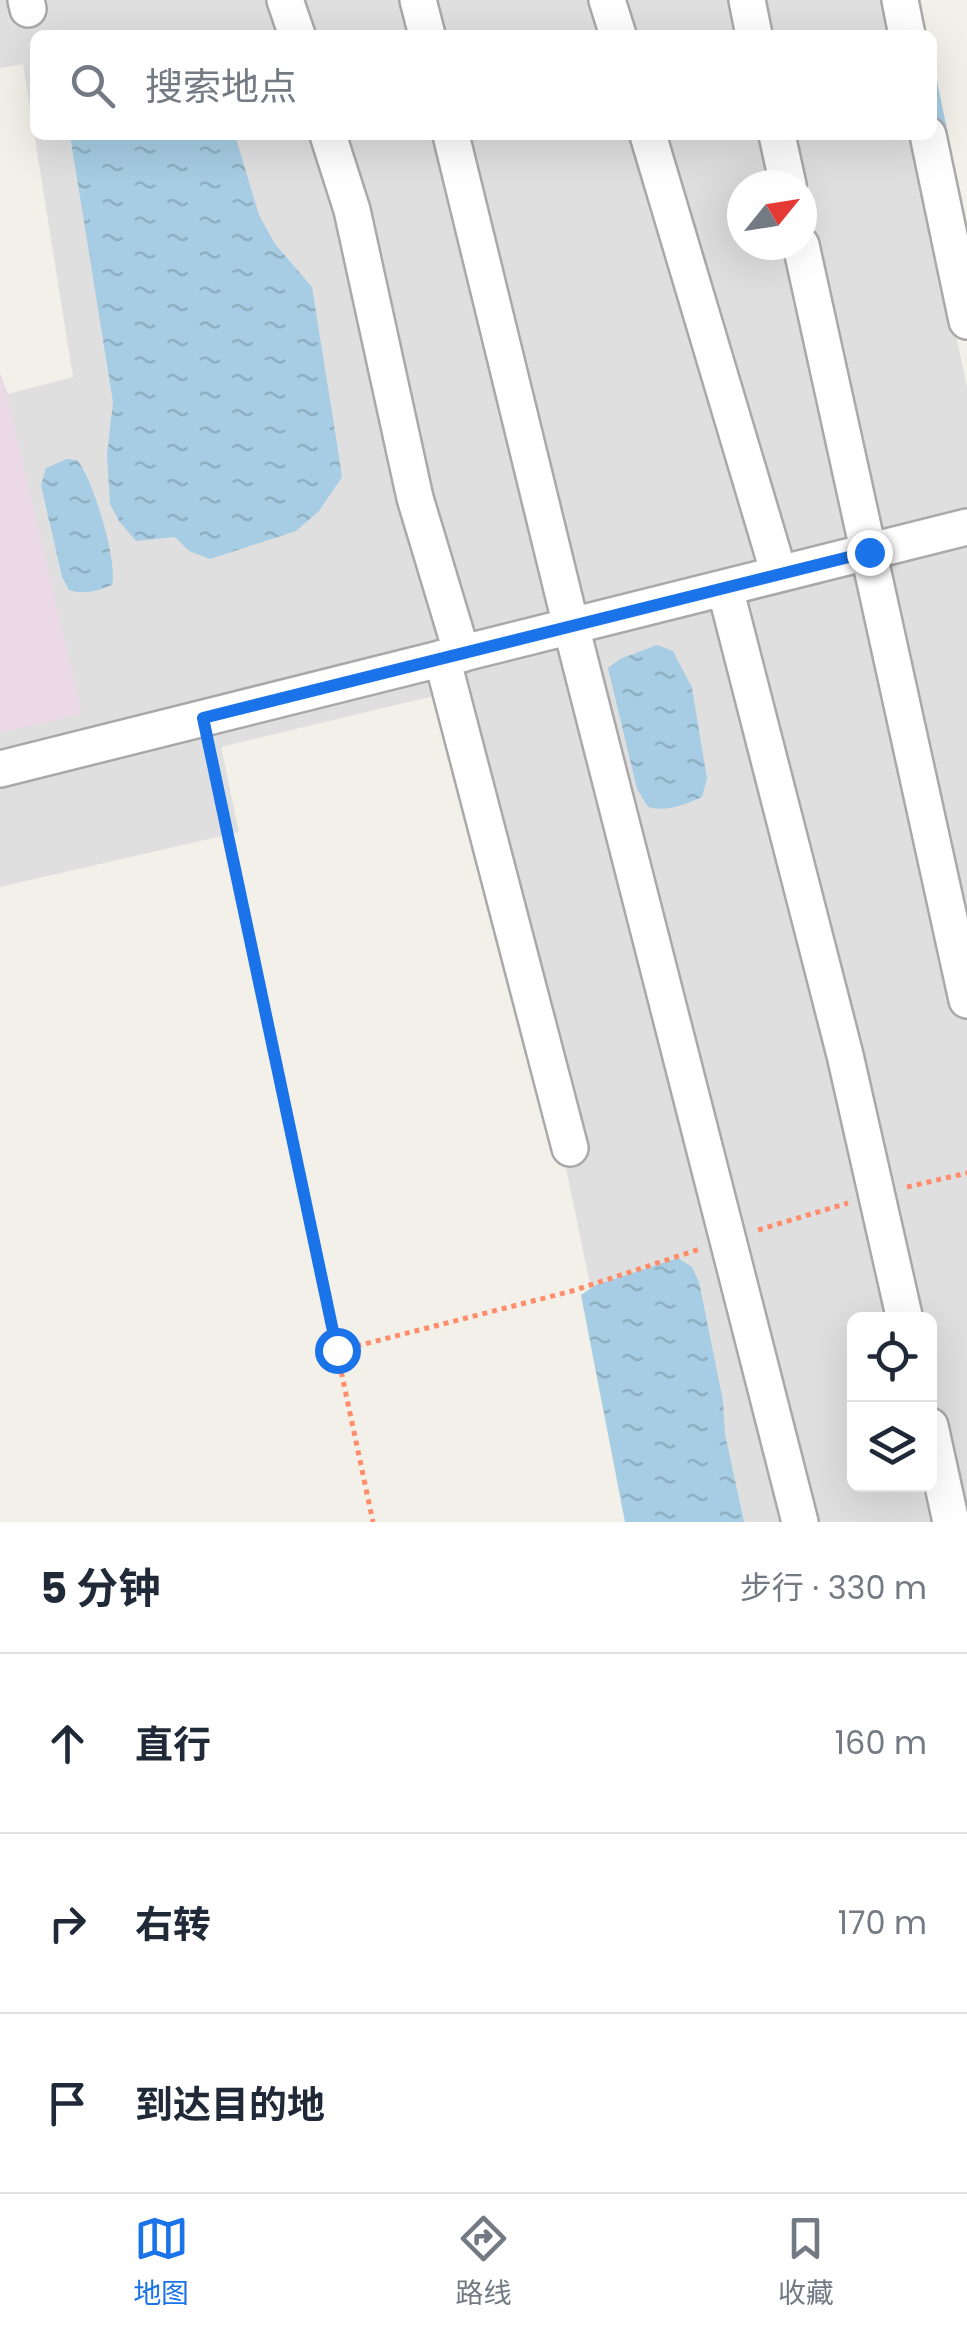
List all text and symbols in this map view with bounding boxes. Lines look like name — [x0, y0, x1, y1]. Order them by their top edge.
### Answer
search box — [30, 30, 937, 140]
icon: search — [65, 58, 120, 113]
text: 搜索地点 — [145, 60, 297, 113]
north arrow — [727, 170, 817, 260]
route end — [847, 530, 893, 576]
map controls — [847, 1312, 937, 1492]
button: locate — [847, 1312, 937, 1402]
route start — [315, 1328, 361, 1374]
button: layers — [847, 1402, 937, 1492]
text: 5 分钟 — [40, 1559, 160, 1618]
text: 步行 · 330 m — [740, 1565, 927, 1610]
icon: ahead — [40, 1716, 95, 1771]
text: 直行 — [135, 1718, 211, 1771]
text: 160 m — [835, 1720, 927, 1765]
icon: right — [40, 1896, 95, 1951]
text: 右转 — [135, 1898, 211, 1951]
text: 170 m — [838, 1900, 927, 1945]
icon: arrive — [40, 2076, 95, 2131]
text: 到达目的地 — [135, 2078, 325, 2131]
tab: 地图 — [133, 2211, 189, 2315]
tab: 路线 — [455, 2211, 512, 2315]
tab: 收藏 — [778, 2211, 834, 2315]

